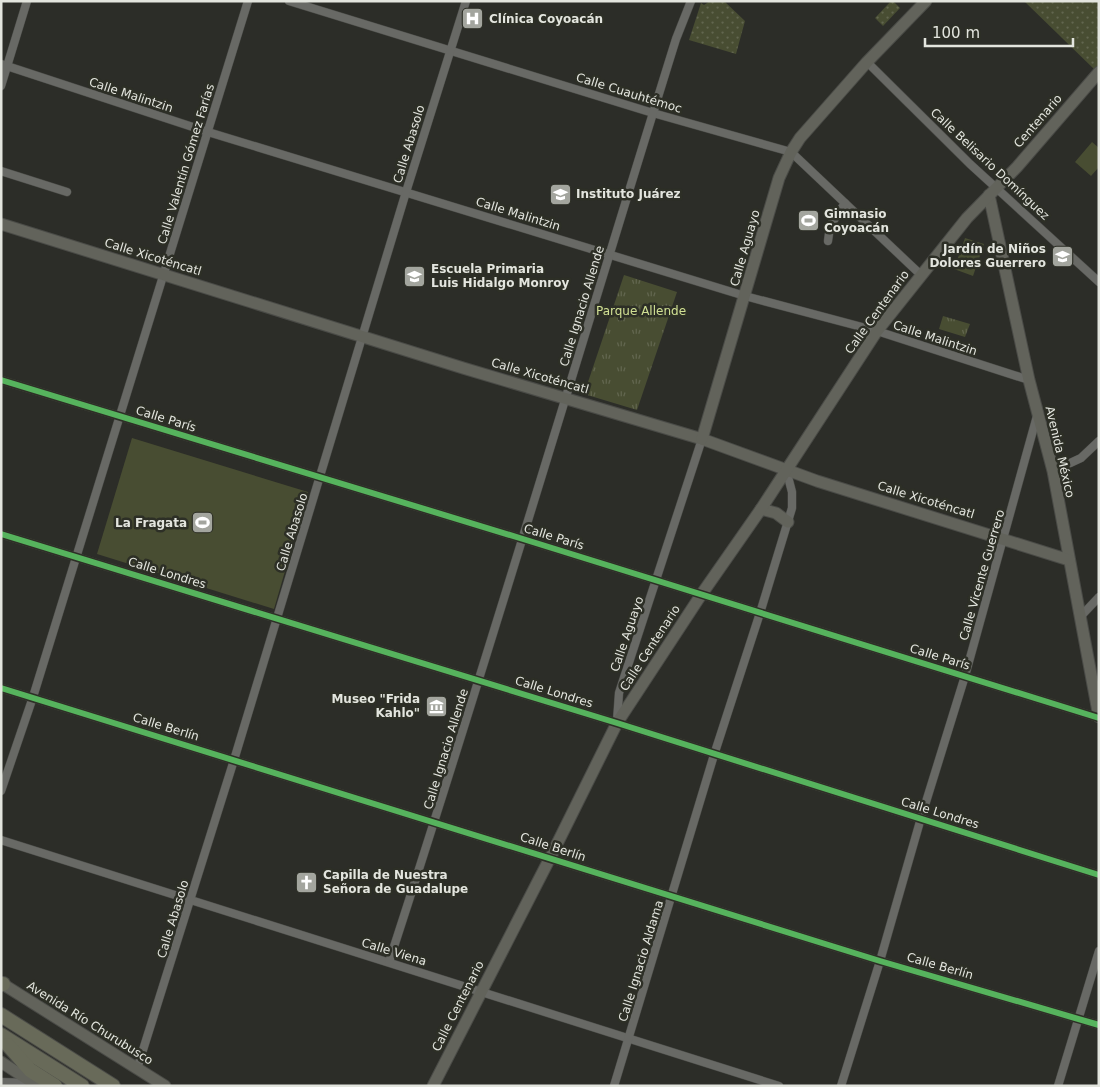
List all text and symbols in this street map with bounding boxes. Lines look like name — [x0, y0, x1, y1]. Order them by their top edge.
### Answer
hospital icon: Clínica Coyoacán — [461, 7, 485, 31]
place label: Clínica Coyoacán — [489, 12, 603, 26]
scale bar — [925, 15, 1072, 47]
text: 100 m — [932, 24, 980, 42]
street label: Calle Cuauhtémoc — [574, 70, 684, 116]
street label: Calle Malintzin — [87, 75, 175, 115]
street label: Calle Valentín Gómez Farías — [155, 82, 217, 246]
street label: Centenario — [1011, 91, 1065, 151]
street label: Calle Abasolo — [390, 103, 428, 185]
street label: Calle Belisario Domínguez — [928, 105, 1052, 223]
school or university icon: Instituto Juárez — [548, 182, 572, 206]
place label: Instituto Juárez — [576, 187, 681, 201]
street label: Calle Malintzin — [474, 195, 562, 233]
place label: Gimnasio Coyoacán — [824, 207, 889, 235]
street label: Calle Aguayo — [727, 208, 763, 288]
sports icon: Gimnasio Coyoacán — [796, 209, 820, 233]
street label: Calle Xicoténcatl — [103, 236, 203, 278]
place label: Jardín de Niños Dolores Guerrero — [929, 242, 1046, 270]
street label: Calle Ignacio Allende — [557, 244, 607, 368]
school or university icon: Jardín de Niños Dolores Guerrero — [1050, 244, 1074, 268]
place label: Escuela Primaria Luis Hidalgo Monroy — [431, 262, 569, 290]
school or university icon: Escuela Primaria Luis Hidalgo Monroy — [403, 264, 427, 288]
street label: Calle Centenario — [842, 268, 912, 356]
park label: Parque Allende — [596, 304, 686, 318]
street label: Calle Malintzin — [891, 318, 979, 358]
street label: Calle Xicoténcatl — [490, 355, 590, 397]
street label: Calle París — [134, 403, 198, 435]
street label: Avenida México — [1043, 405, 1077, 499]
street label: Calle Xicoténcatl — [876, 479, 976, 521]
street label: Calle Abasolo — [273, 491, 311, 573]
street label: Calle Vicente Guerrero — [957, 508, 1007, 642]
sports icon: La Fragata — [191, 511, 215, 535]
place label: La Fragata — [115, 516, 187, 530]
street label: Calle París — [522, 521, 586, 553]
street label: Calle Londres — [126, 554, 208, 592]
street label: Calle Aguayo — [608, 594, 646, 674]
street label: Calle Centenario — [617, 602, 683, 694]
street label: Calle París — [908, 641, 972, 673]
street label: Calle Londres — [513, 673, 595, 711]
street label: Calle Ignacio Allende — [421, 687, 471, 811]
place label: Museo "Frida Kahlo" — [331, 692, 420, 720]
museum icon: Museo "Frida Kahlo" — [424, 694, 448, 718]
street label: Calle Berlín — [131, 710, 201, 744]
street label: Calle Londres — [899, 794, 981, 832]
street label: Calle Berlín — [518, 830, 588, 864]
place label: Capilla de Nuestra Señora de Guadalupe — [323, 868, 468, 896]
church icon: Capilla de Nuestra Señora de Guadalupe — [295, 870, 319, 894]
street label: Calle Abasolo — [154, 878, 192, 960]
street label: Calle Ignacio Aldama — [616, 899, 666, 1023]
street label: Calle Viena — [360, 935, 428, 969]
street label: Calle Berlín — [905, 950, 975, 982]
street label: Calle Centenario — [429, 958, 487, 1054]
street label: Avenida Río Churubusco — [24, 978, 156, 1068]

